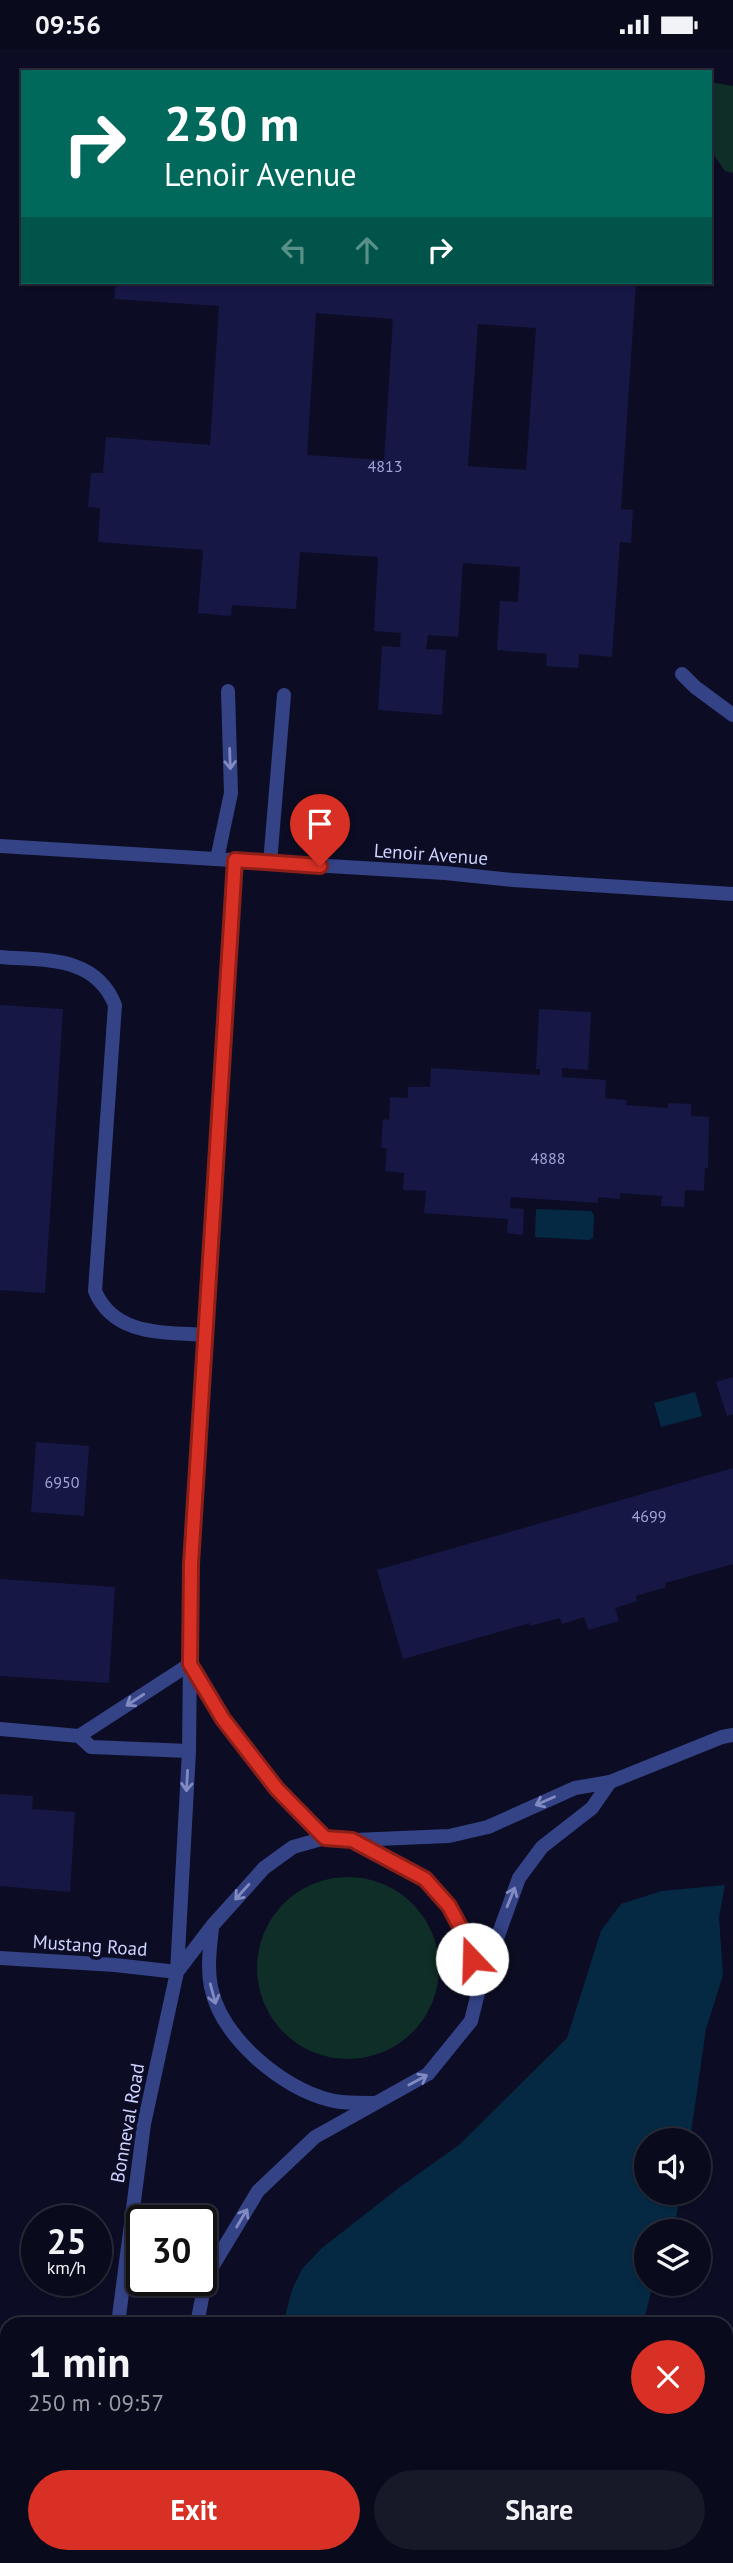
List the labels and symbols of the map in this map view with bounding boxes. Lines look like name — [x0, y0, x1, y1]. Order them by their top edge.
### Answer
house number: 4813 — [368, 456, 402, 476]
one-way arrow — [223, 747, 237, 770]
pin — [290, 794, 350, 866]
street label: Lenoir Avenue — [373, 838, 489, 870]
house number: 4888 — [531, 1148, 565, 1168]
house number: 6950 — [45, 1472, 80, 1492]
house number: 4699 — [632, 1506, 666, 1526]
one-way arrow — [125, 1693, 145, 1707]
one-way arrow — [180, 1769, 193, 1792]
one-way arrow — [535, 1795, 556, 1808]
one-way arrow — [234, 1883, 250, 1901]
one-way arrow — [506, 1887, 519, 1909]
position arrow — [435, 1922, 509, 1996]
street label: Mustang Road — [32, 1929, 148, 1961]
one-way arrow — [208, 1983, 221, 2005]
street label: Bonneval Road — [105, 2061, 149, 2185]
one-way arrow — [407, 2072, 427, 2086]
speed limit sign: 30 — [126, 2205, 217, 2296]
one-way arrow — [235, 2208, 249, 2228]

